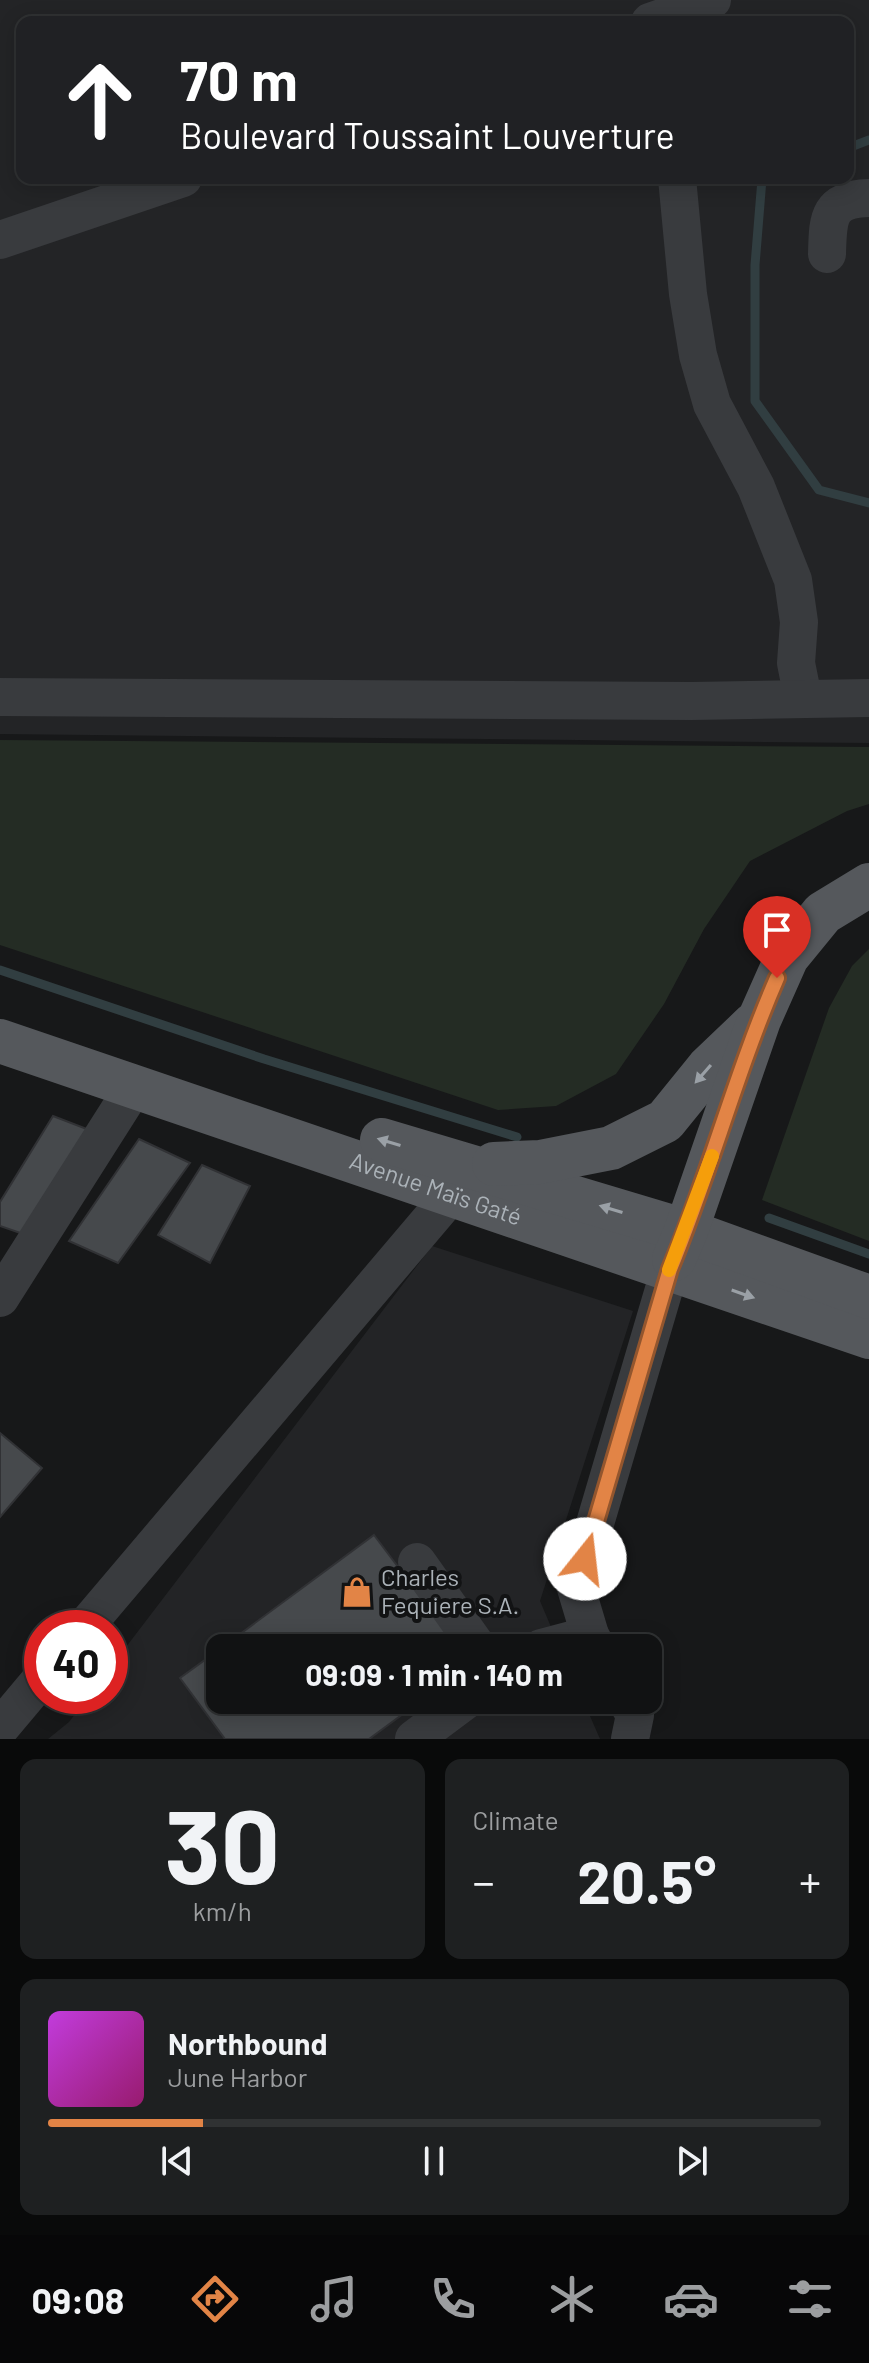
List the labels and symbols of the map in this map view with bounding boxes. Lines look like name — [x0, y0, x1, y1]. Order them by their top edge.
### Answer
pin — [743, 896, 811, 978]
one-way arrow — [695, 1065, 713, 1084]
one-way arrow — [377, 1135, 401, 1148]
street label: Avenue Maïs Gaté — [346, 1145, 526, 1231]
one-way arrow — [599, 1202, 623, 1215]
one-way arrow — [732, 1288, 756, 1300]
position arrow — [543, 1517, 627, 1601]
place label: Charles Fequiere S.A. — [381, 1562, 519, 1619]
shop icon: Charles Fequiere S.A. — [340, 1575, 374, 1609]
speed limit sign: 40 — [24, 1610, 128, 1714]

